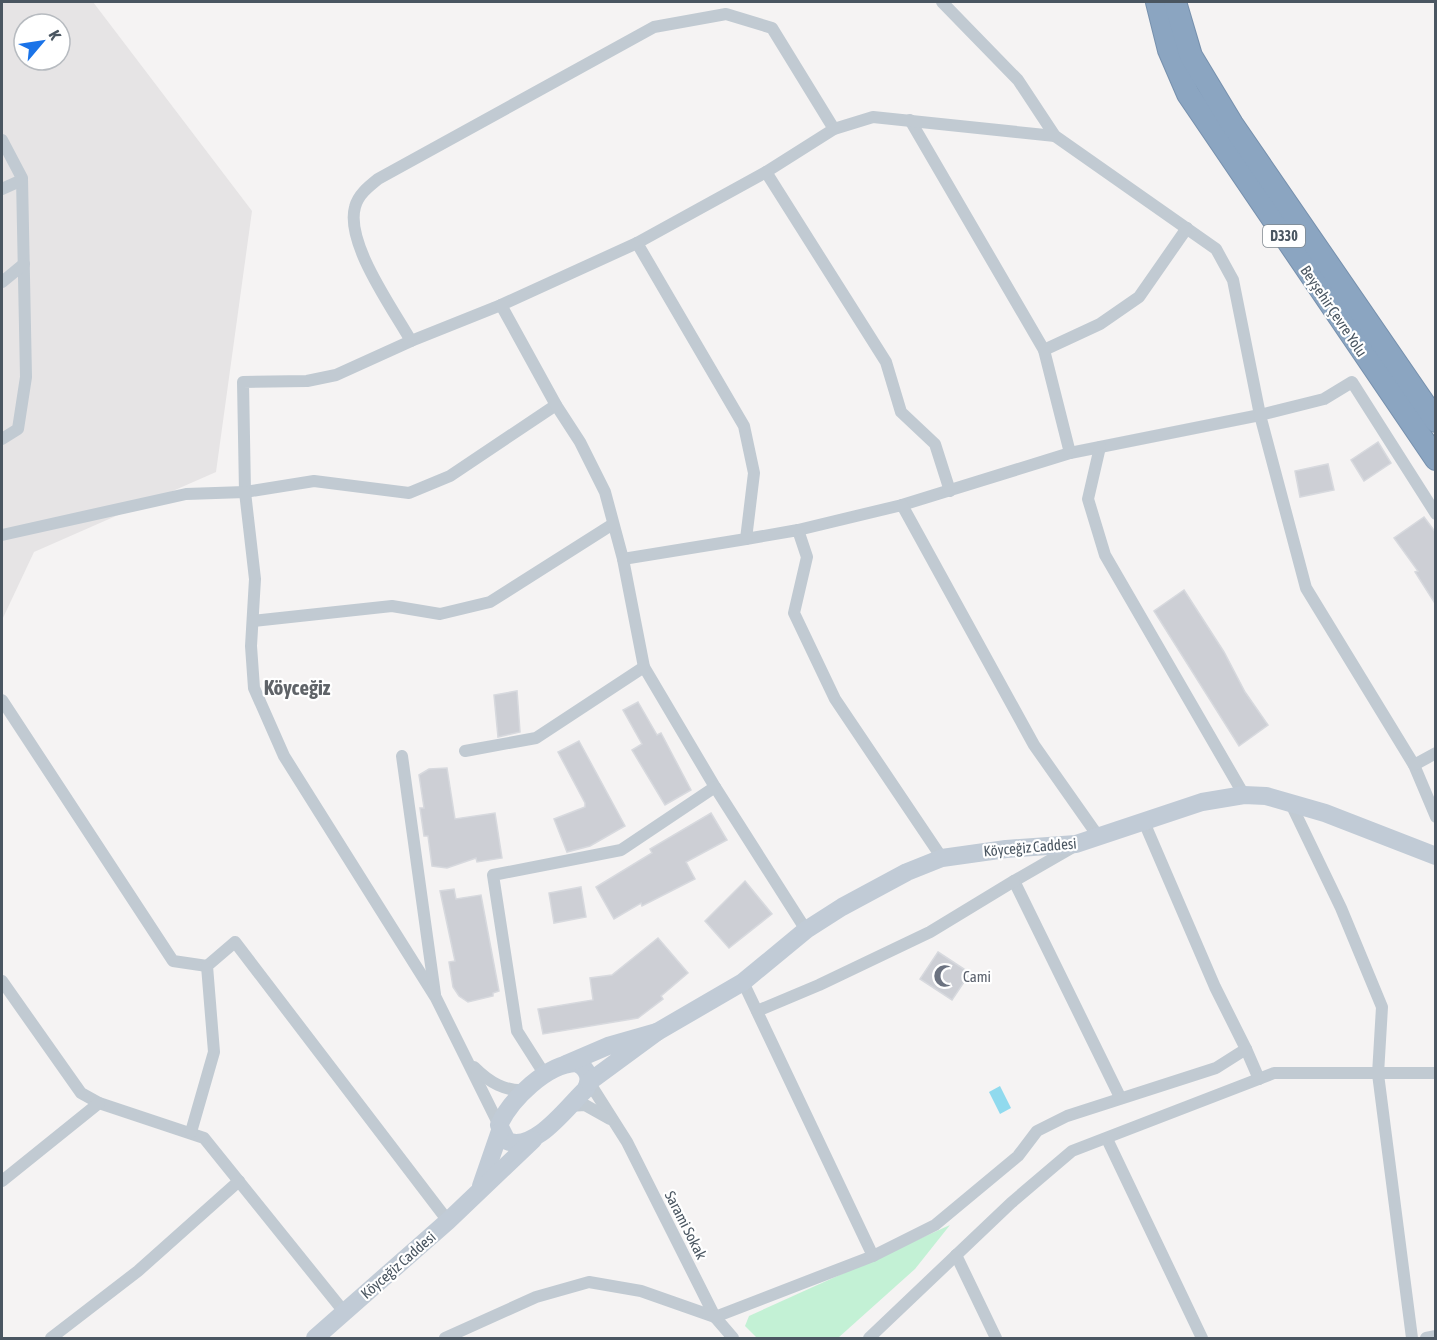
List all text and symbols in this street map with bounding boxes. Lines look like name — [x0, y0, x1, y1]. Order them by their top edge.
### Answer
north arrow — [12, 12, 72, 72]
text: K — [45, 27, 65, 43]
road number: D330 — [1263, 225, 1305, 247]
street label: Beyşehir Çevre Yolu — [1297, 262, 1371, 360]
district label: Köyceğiz — [264, 675, 331, 699]
street label: Köyceğiz Caddesi — [983, 834, 1077, 860]
mosque icon: Cami — [932, 963, 958, 989]
place label: Cami — [963, 968, 991, 985]
street label: Sarami Sokak — [662, 1188, 711, 1262]
street label: Köyceğiz Caddesi — [357, 1228, 439, 1302]

